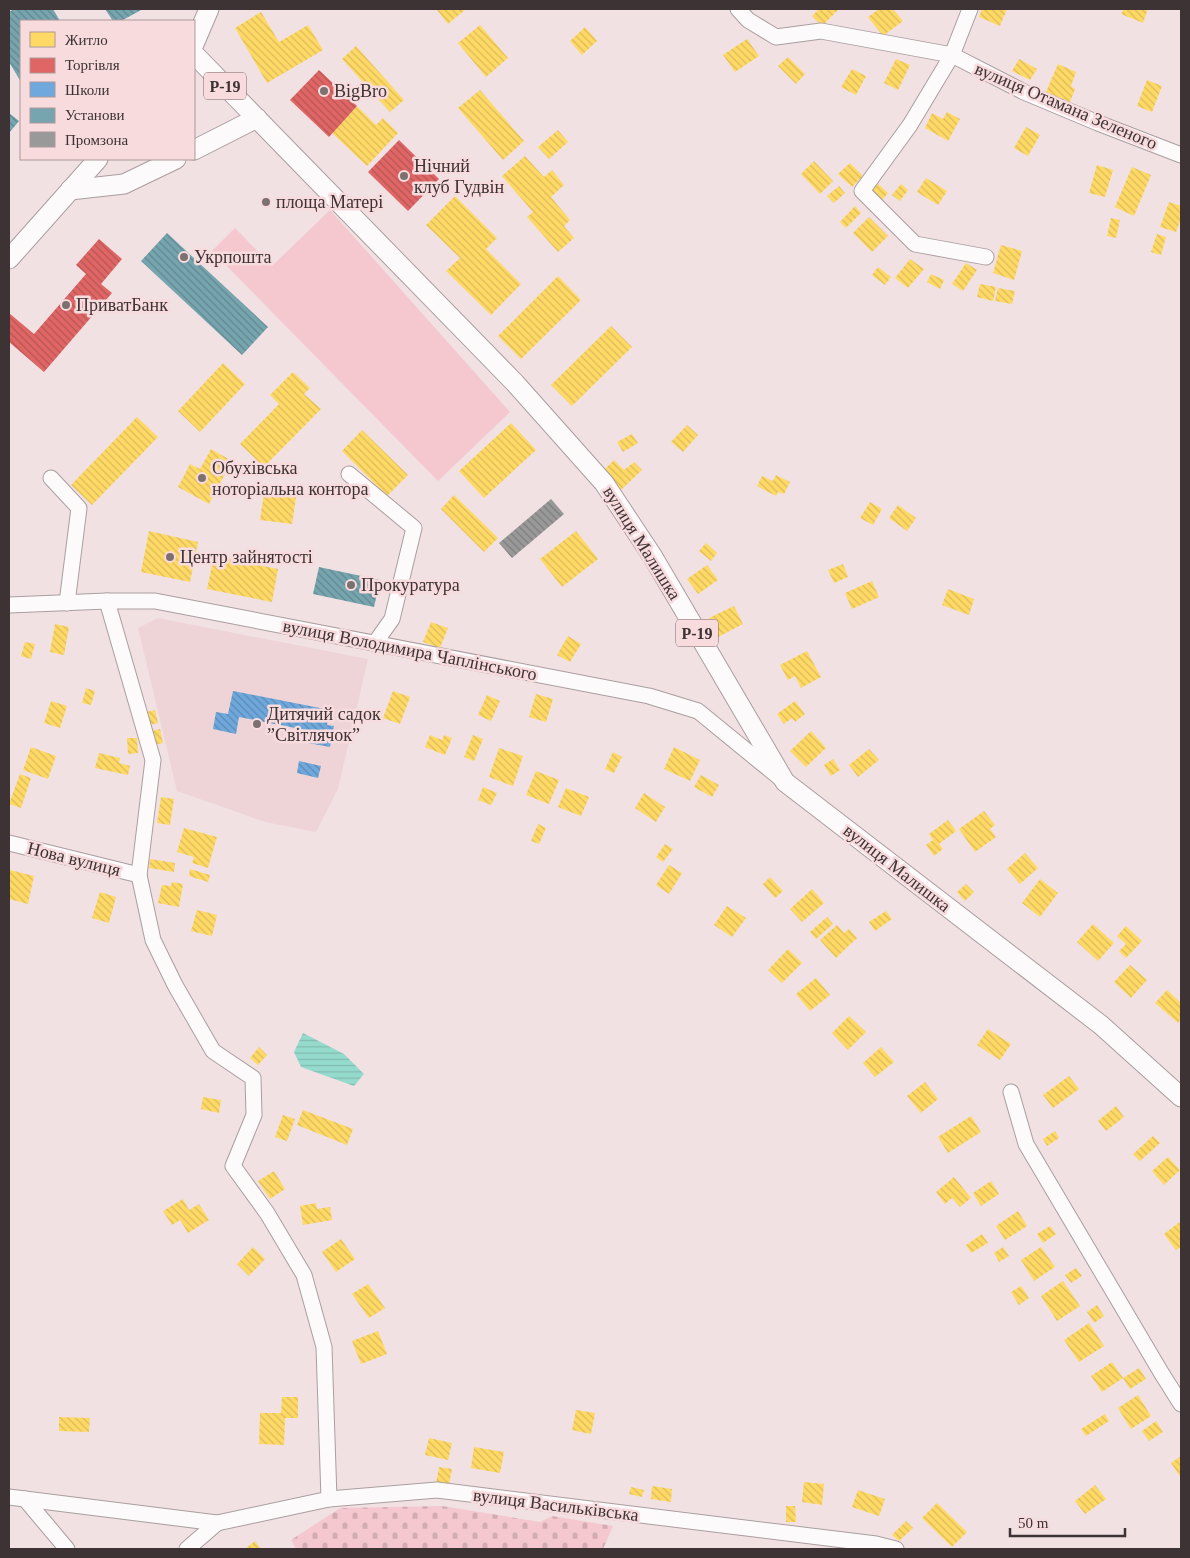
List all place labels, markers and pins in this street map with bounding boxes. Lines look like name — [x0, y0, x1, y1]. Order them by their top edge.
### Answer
place label: BigBro — [334, 81, 387, 101]
marker: BigBro — [318, 85, 330, 97]
place label: Нічний клуб Гудвін — [414, 156, 504, 197]
marker: Нічний клуб Гудвін — [398, 170, 410, 182]
place label: площа Матері — [276, 192, 383, 212]
marker: площа Матері — [260, 196, 272, 208]
place label: Укрпошта — [194, 247, 271, 267]
marker: Укрпошта — [178, 251, 190, 263]
place label: ПриватБанк — [76, 295, 168, 315]
marker: ПриватБанк — [60, 299, 72, 311]
place label: Обухівська ноторіальна контора — [212, 458, 369, 499]
marker: Обухівська ноторіальна контора — [196, 472, 208, 484]
place label: Центр зайнятості — [180, 547, 313, 567]
marker: Центр зайнятості — [164, 551, 176, 563]
place label: Прокуратура — [361, 575, 460, 595]
marker: Прокуратура — [345, 579, 357, 591]
place label: Дитячий садок ”Світлячок” — [267, 704, 381, 745]
marker: Дитячий садок ”Світлячок” — [251, 718, 263, 730]

